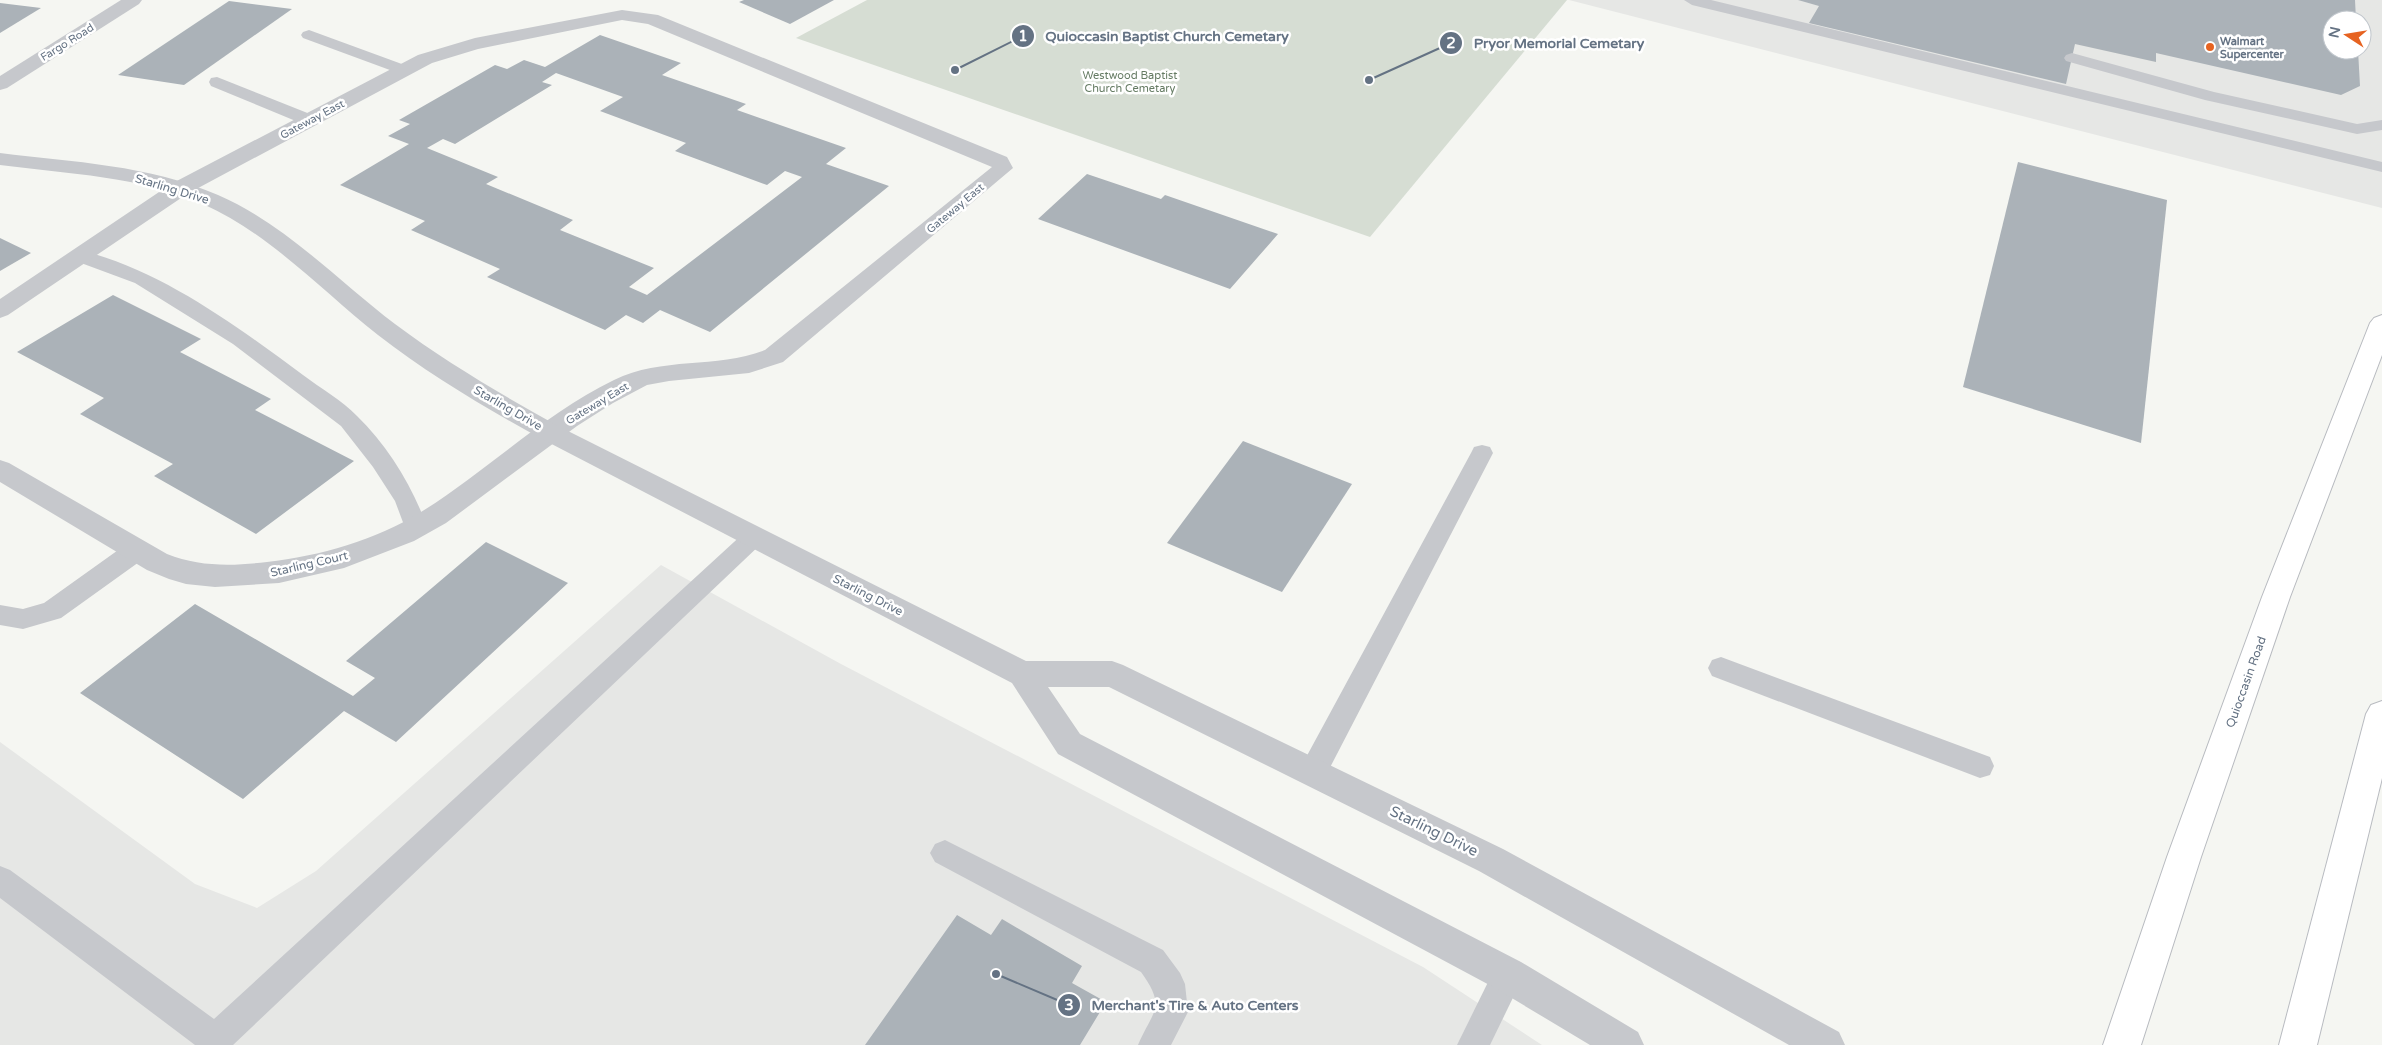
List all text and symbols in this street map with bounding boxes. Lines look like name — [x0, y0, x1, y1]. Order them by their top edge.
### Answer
north arrow — [2322, 10, 2372, 60]
street label: Fargo Road — [38, 21, 96, 64]
callout: Quioccasin Baptist Church Cemetary — [1011, 21, 1299, 50]
text: N — [2325, 25, 2344, 40]
text: 1 — [1018, 27, 1028, 45]
text: Quioccasin Baptist Church Cemetary — [1045, 28, 1289, 45]
callout: Pryor Memorial Cemetary — [1439, 29, 1654, 58]
text: 2 — [1446, 34, 1456, 52]
text: Pryor Memorial Cemetary — [1474, 35, 1645, 52]
place label: Walmart Supercenter — [2220, 35, 2285, 62]
marker: Walmart Supercenter — [2204, 41, 2216, 53]
park label: Westwood Baptist Church Cemetary — [1082, 69, 1178, 95]
street label: Gateway East — [278, 97, 347, 142]
street label: Starling Drive — [133, 171, 211, 207]
street label: Gateway East — [924, 181, 987, 236]
street label: Gateway East — [564, 380, 631, 427]
street label: Starling Drive — [471, 383, 545, 433]
street label: Starling Court — [269, 548, 349, 580]
street label: Starling Drive — [831, 571, 905, 619]
street label: Quioccasin Road — [2223, 634, 2269, 730]
street label: Starling Drive — [1387, 802, 1481, 860]
callout: Merchant's Tire & Auto Centers — [1056, 991, 1308, 1020]
text: 3 — [1064, 996, 1074, 1014]
text: Merchant's Tire & Auto Centers — [1091, 997, 1299, 1014]

